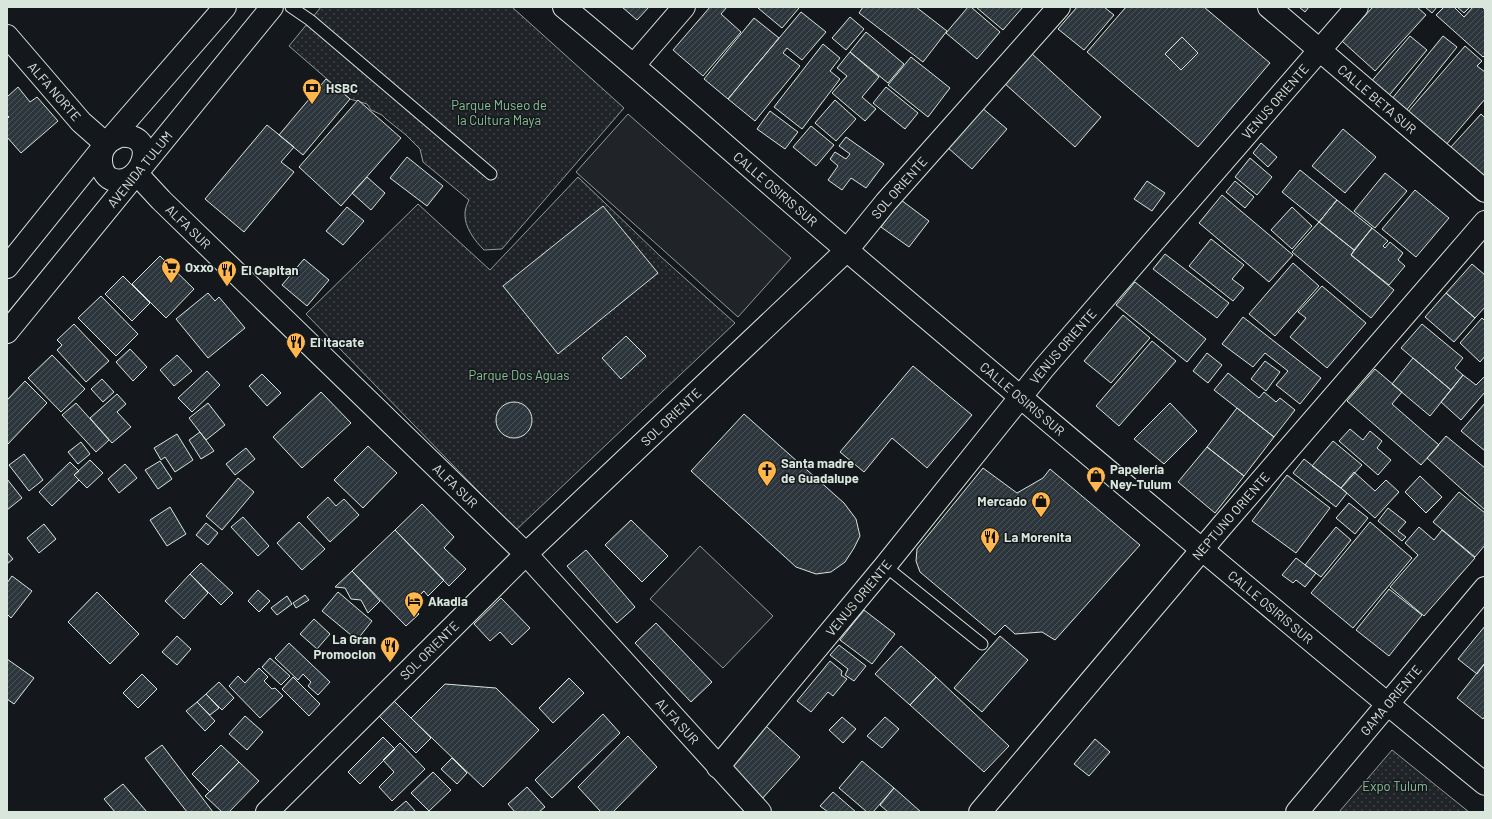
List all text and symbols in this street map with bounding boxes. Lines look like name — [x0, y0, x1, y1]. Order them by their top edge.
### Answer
street label: ALFA NORTE — [25, 59, 84, 124]
street label: VENUS ORIENTE — [1238, 61, 1312, 142]
street label: CALLE BETA SUR — [1335, 61, 1420, 137]
bank icon: HSBC — [301, 77, 323, 105]
place label: HSBC — [326, 80, 358, 96]
park label: Parque Museo de la Cultura Maya — [451, 97, 547, 128]
street label: AVENIDA TULUM — [104, 128, 176, 211]
street label: CALLE OSIRIS SUR — [730, 148, 821, 230]
street label: SOL ORIENTE — [868, 153, 931, 222]
street label: ALFA SUR — [163, 201, 214, 252]
supermarket icon: Oxxo — [160, 256, 182, 284]
place label: Oxxo — [185, 259, 214, 275]
restaurant icon: El Capitan — [216, 259, 238, 287]
place label: El Capitan — [241, 262, 299, 278]
street label: VENUS ORIENTE — [1026, 305, 1100, 387]
restaurant icon: El Itacate — [285, 331, 307, 359]
place label: El Itacate — [310, 334, 364, 350]
street label: CALLE OSIRIS SUR — [977, 359, 1068, 439]
park label: Parque Dos Aguas — [469, 367, 569, 383]
street label: SOL ORIENTE — [637, 384, 704, 449]
place label: Santa madre de Guadalupe — [781, 455, 859, 486]
church icon: Santa madre de Guadalupe — [756, 459, 778, 487]
street label: ALFA SUR — [430, 460, 481, 511]
place label: Papelería Ney-Tulum — [1110, 461, 1172, 492]
shop icon: Papelería Ney-Tulum — [1085, 465, 1107, 493]
street label: NEPTUNO ORIENTE — [1189, 469, 1273, 563]
shop icon: Mercado — [1030, 490, 1052, 518]
place label: Mercado — [977, 493, 1027, 509]
restaurant icon: La Morenita — [979, 526, 1001, 554]
place label: La Morenita — [1004, 529, 1072, 545]
street label: VENUS ORIENTE — [822, 556, 895, 639]
street label: CALLE OSIRIS SUR — [1225, 567, 1316, 647]
hotel icon: Akadia — [403, 590, 425, 618]
place label: Akadia — [428, 593, 468, 609]
street label: SOL ORIENTE — [396, 617, 462, 683]
place label: La Gran Promocion — [313, 631, 376, 662]
restaurant icon: La Gran Promocion — [379, 635, 401, 663]
street label: GAMA ORIENTE — [1357, 662, 1425, 739]
street label: ALFA SUR — [653, 695, 703, 748]
park label: Expo Tulum — [1362, 778, 1428, 794]

